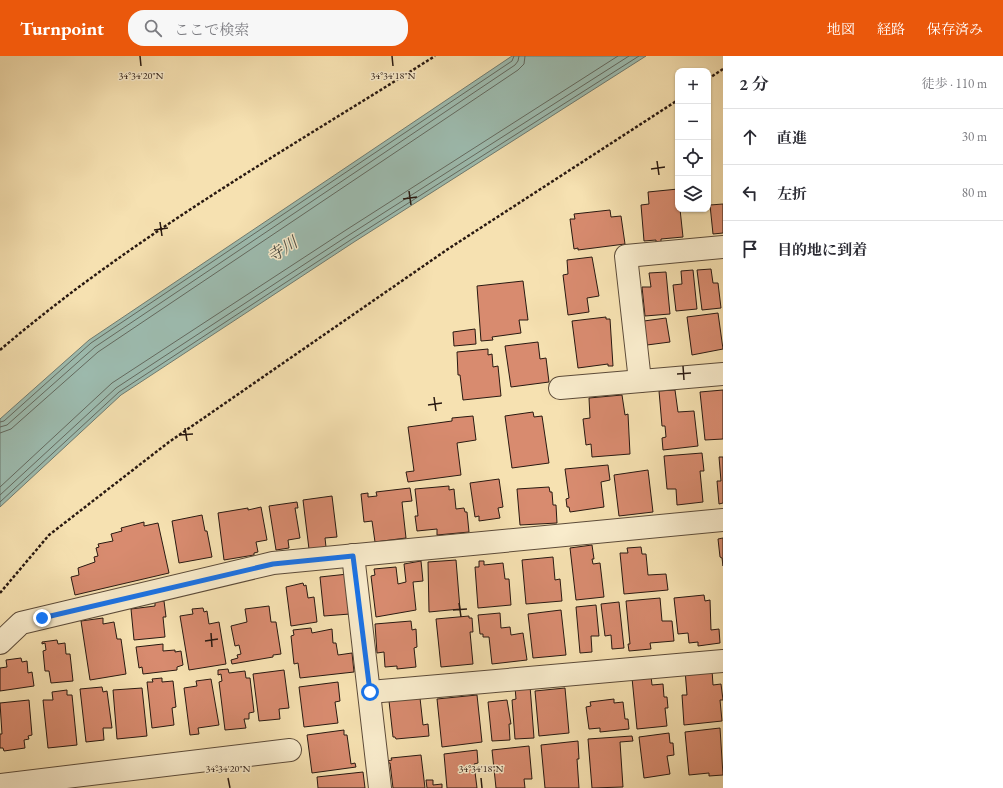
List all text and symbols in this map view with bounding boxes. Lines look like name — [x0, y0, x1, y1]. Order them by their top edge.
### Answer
search box — [128, 10, 408, 46]
text: Turnpoint — [20, 16, 104, 41]
icon: search — [142, 17, 164, 39]
text: ここで検索 — [174, 20, 249, 39]
text: 地図 — [827, 20, 855, 38]
text: 経路 — [877, 20, 905, 38]
text: 保存済み — [927, 20, 983, 38]
map controls — [675, 68, 711, 212]
button: + — [675, 68, 711, 104]
text: 34°34'20"N — [119, 69, 164, 82]
text: 34°34'18"N — [371, 69, 416, 82]
text: 2 分 — [739, 73, 769, 95]
text: 徒歩 · 110 m — [922, 75, 987, 92]
button: − — [675, 104, 711, 140]
icon: ahead — [739, 126, 761, 148]
text: 直進 — [777, 128, 807, 147]
text: 30 m — [962, 128, 987, 145]
button: locate — [675, 140, 711, 176]
button: layers — [675, 176, 711, 212]
icon: left — [739, 182, 761, 204]
text: 左折 — [777, 184, 807, 203]
text: 80 m — [962, 184, 987, 201]
water label: 寺川 — [263, 231, 303, 267]
icon: arrive — [739, 238, 761, 260]
text: 目的地に到着 — [777, 240, 867, 259]
route end — [33, 609, 51, 627]
route start — [361, 683, 379, 701]
text: 34°34'20"N — [206, 762, 251, 775]
text: 34°34'18"N — [459, 762, 504, 775]

